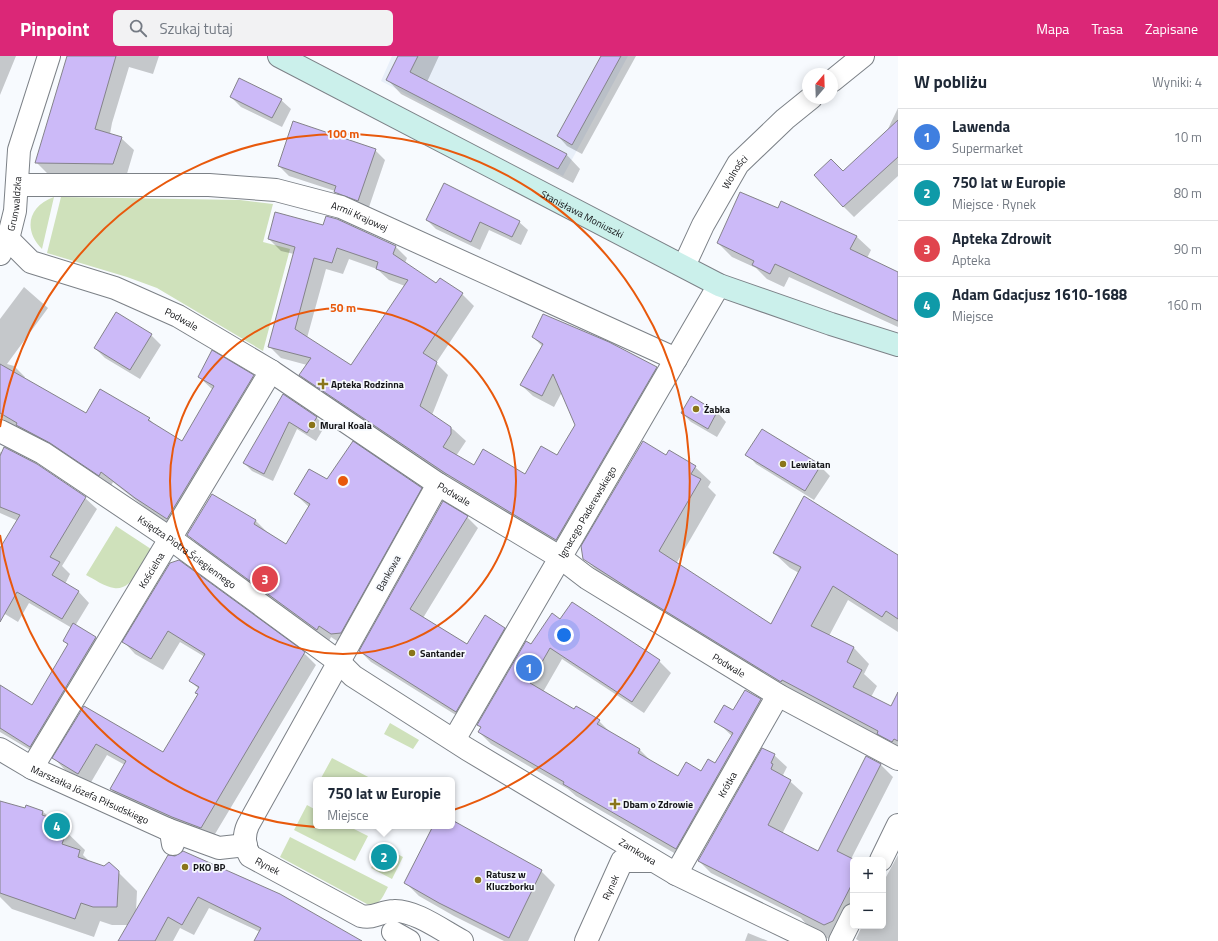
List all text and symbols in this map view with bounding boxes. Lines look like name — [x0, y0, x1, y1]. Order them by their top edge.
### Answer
search box — [113, 10, 393, 46]
text: Pinpoint — [20, 14, 89, 43]
icon: search — [127, 17, 149, 39]
text: Szukaj tutaj — [159, 17, 233, 40]
text: Mapa — [1036, 18, 1069, 39]
text: Trasa — [1091, 18, 1123, 39]
text: Zapisane — [1145, 18, 1198, 39]
north arrow — [802, 68, 838, 104]
text: W pobliżu — [914, 69, 987, 95]
text: Wyniki: 4 — [1152, 72, 1202, 92]
text: Lawenda — [952, 115, 1010, 138]
text: 100 m — [327, 124, 359, 143]
text: 1 — [923, 127, 931, 147]
text: 10 m — [1174, 127, 1202, 147]
text: Supermarket — [952, 138, 1023, 158]
street label: Wolności — [718, 152, 751, 192]
text: 750 lat w Europie — [952, 171, 1066, 194]
street label: Grunwaldzka — [3, 176, 25, 233]
text: 2 — [923, 183, 931, 203]
text: 80 m — [1174, 183, 1202, 203]
street label: Stanisława Moniuszki — [538, 186, 626, 242]
text: Miejsce · Rynek — [952, 194, 1036, 214]
street label: Armii Krajowej — [329, 198, 390, 235]
text: Apteka Zdrowit — [952, 227, 1052, 250]
text: 3 — [923, 239, 931, 259]
text: 90 m — [1174, 239, 1202, 259]
text: Apteka — [952, 250, 990, 270]
text: Adam Gdacjusz 1610-1688 — [952, 283, 1127, 306]
text: 4 — [923, 295, 931, 315]
text: 160 m — [1166, 295, 1202, 315]
text: 50 m — [330, 298, 356, 317]
street label: Podwale — [162, 304, 201, 335]
text: Miejsce — [952, 306, 993, 326]
place label: Apteka Rodzinna — [331, 377, 404, 392]
marker: Apteka Rodzinna — [318, 379, 328, 389]
place label: Żabka — [704, 402, 730, 417]
marker: Żabka — [691, 404, 701, 414]
place label: Mural Koala — [320, 418, 372, 433]
marker: Mural Koala — [307, 420, 317, 430]
place label: Lewiatan — [791, 457, 831, 472]
marker: Lewiatan — [778, 459, 788, 469]
street label: Ignacego Paderewskiego — [555, 463, 620, 561]
centre of rings — [336, 474, 350, 488]
street label: Podwale — [434, 478, 473, 510]
street label: Księdza Piotra Ściegiennego — [135, 512, 239, 592]
street label: Kościelna — [135, 549, 168, 591]
street label: Bankowa — [372, 553, 404, 594]
pin: 3 — [252, 564, 278, 594]
your location — [554, 625, 574, 645]
place label: Santander — [420, 646, 465, 661]
marker: Santander — [407, 648, 417, 658]
street label: Podwale — [709, 650, 748, 681]
pin: 1 — [516, 653, 542, 683]
street label: Marszałka Józefa Piłsudskiego — [28, 762, 151, 828]
street label: Krótka — [714, 769, 741, 800]
popup — [313, 777, 455, 829]
text: 750 lat w Europie — [327, 782, 441, 805]
place label: Dbam o Zdrowie — [623, 797, 693, 812]
marker: Dbam o Zdrowie — [610, 799, 620, 809]
text: Miejsce — [327, 805, 369, 825]
pin: 4 — [44, 811, 70, 841]
street label: Zamkowa — [616, 835, 659, 869]
pin: 2 — [371, 842, 397, 872]
street label: Rynek — [252, 853, 283, 879]
map controls — [850, 857, 886, 929]
button: + — [850, 857, 886, 893]
place label: PKO BP — [193, 860, 226, 875]
marker: PKO BP — [180, 862, 190, 872]
place label: Ratusz w Kluczborku — [486, 867, 534, 894]
street label: Rynek — [598, 872, 623, 902]
marker: Ratusz w Kluczborku — [473, 875, 483, 885]
button: − — [850, 893, 886, 929]

